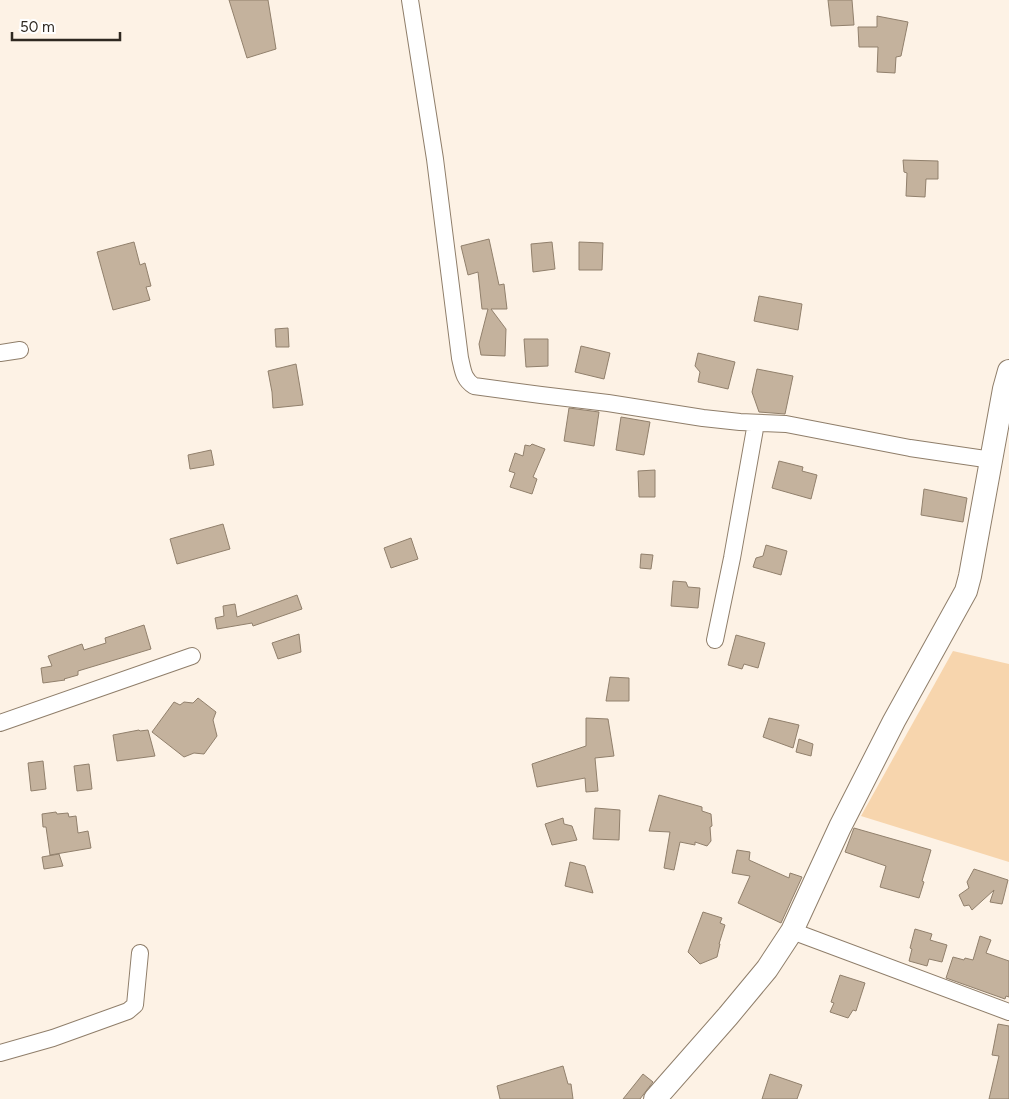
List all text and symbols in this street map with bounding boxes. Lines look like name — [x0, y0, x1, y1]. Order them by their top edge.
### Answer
scale bar — [12, 10, 120, 42]
text: 50 m — [20, 18, 55, 36]

